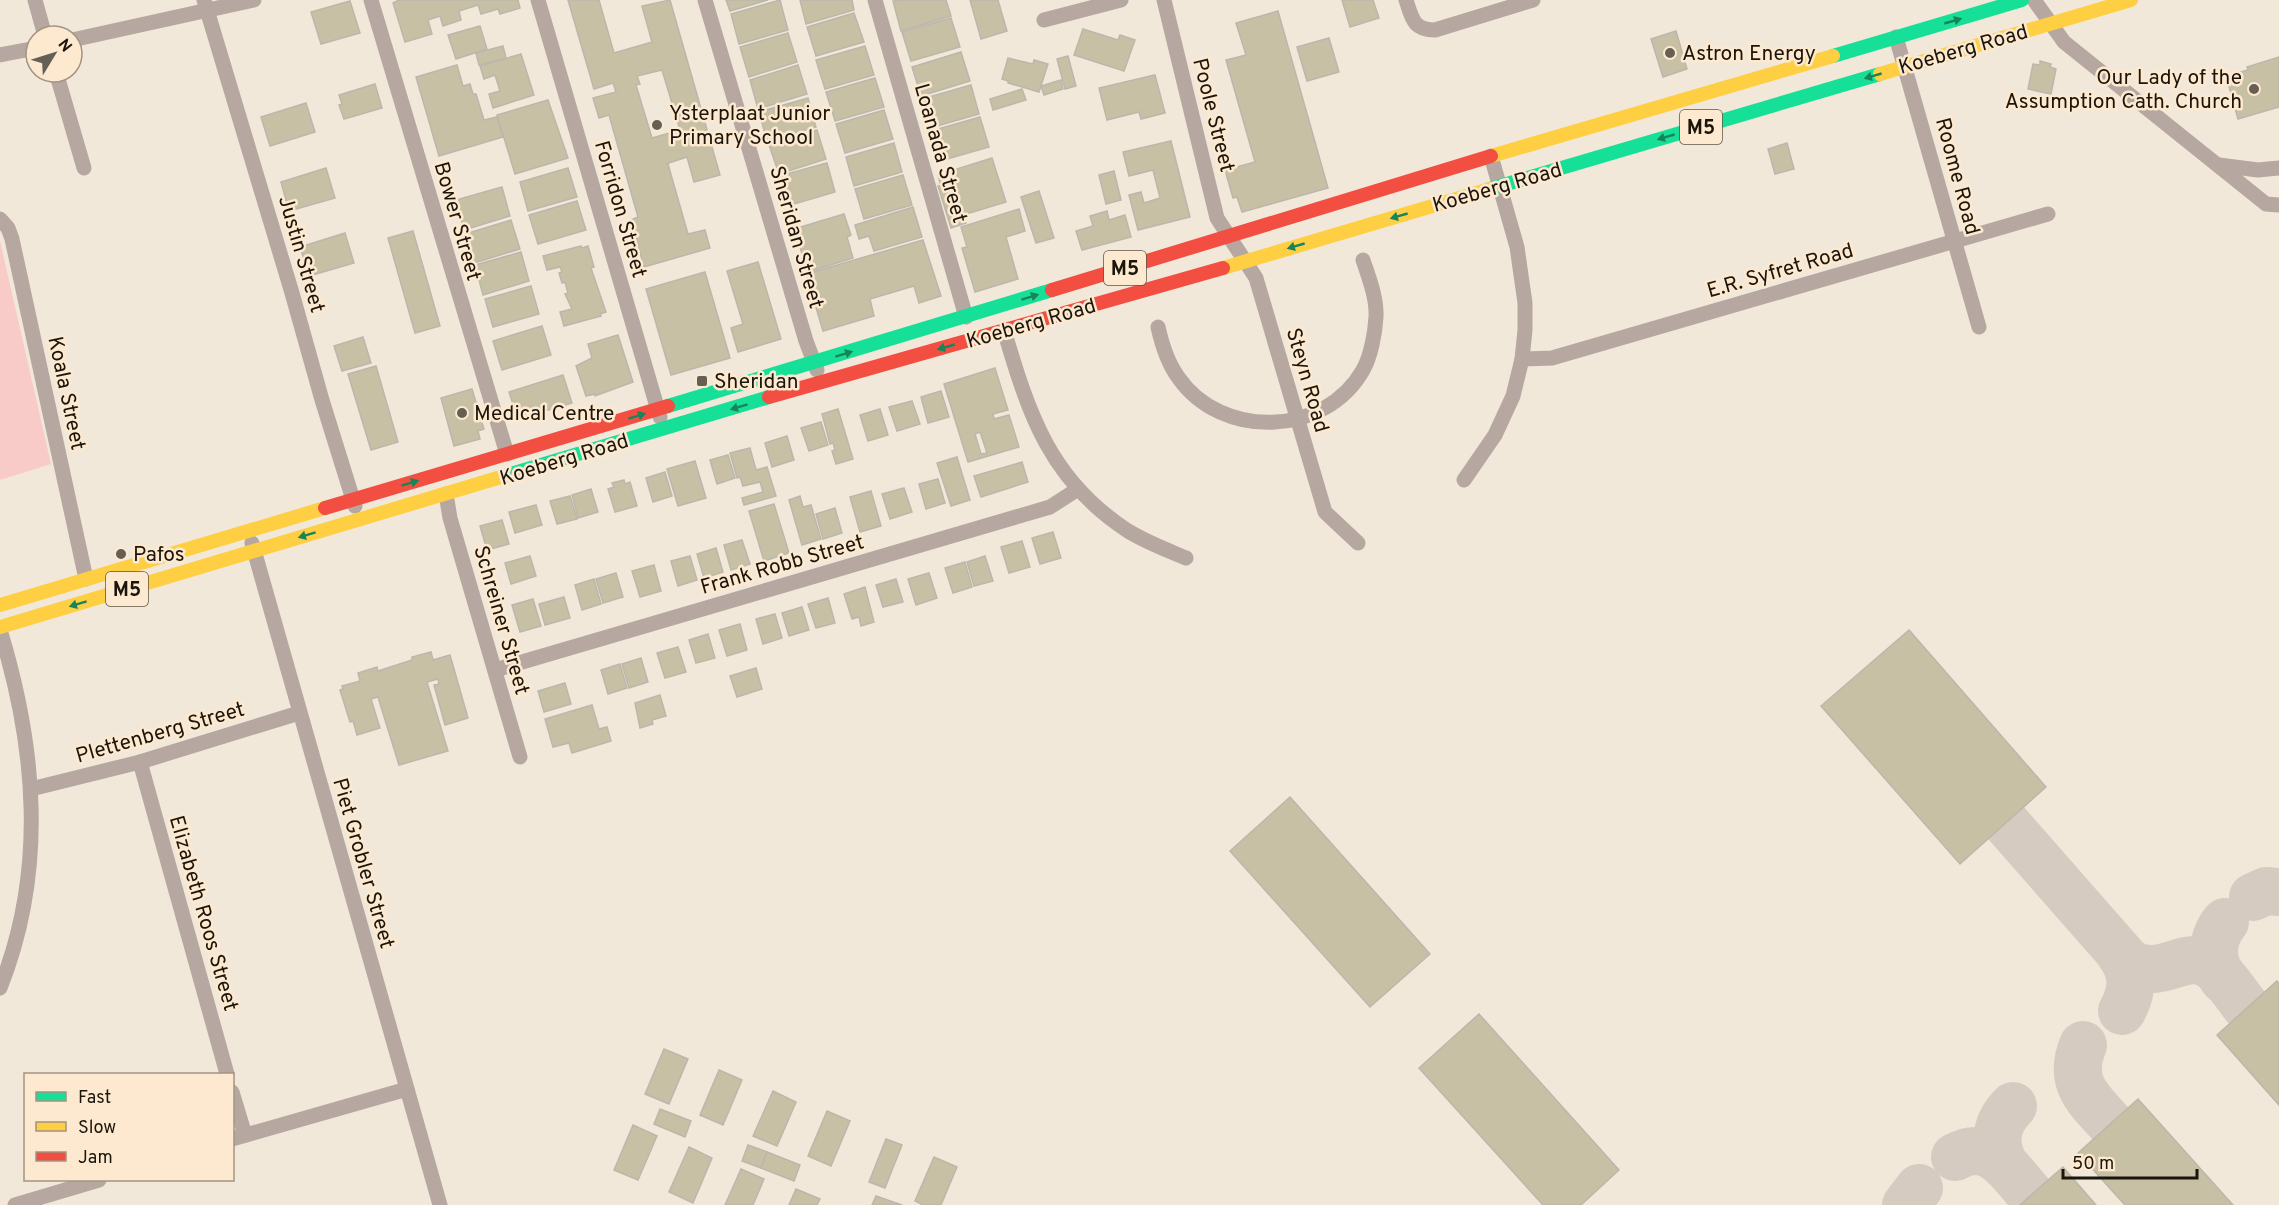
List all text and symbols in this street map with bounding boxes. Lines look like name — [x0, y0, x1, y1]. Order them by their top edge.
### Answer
one-way arrow — [1944, 16, 1962, 25]
street label: Koeberg Road — [1896, 19, 2031, 82]
north arrow — [24, 24, 84, 84]
text: N — [53, 35, 76, 57]
place label: Astron Energy — [1682, 41, 1816, 68]
marker: Astron Energy — [1663, 46, 1677, 60]
street label: Poole Street — [1185, 56, 1240, 175]
place label: Our Lady of the Assumption Cath. Church — [2005, 65, 2242, 116]
one-way arrow — [1864, 72, 1882, 81]
street label: Loanada Street — [907, 80, 972, 226]
marker: Our Lady of the Assumption Cath. Church — [2247, 82, 2261, 96]
place label: Ysterplaat Junior Primary School — [669, 101, 830, 152]
road number: M5 — [1680, 110, 1722, 144]
street label: Roome Road — [1928, 115, 1985, 238]
marker: Ysterplaat Junior Primary School — [650, 118, 664, 132]
one-way arrow — [1657, 133, 1675, 142]
street label: Forridon Street — [587, 138, 652, 281]
street label: Koeberg Road — [1430, 157, 1565, 220]
street label: Bower Street — [427, 159, 486, 284]
street label: Sheridan Street — [762, 163, 829, 312]
street label: Justin Street — [271, 193, 330, 316]
one-way arrow — [1390, 212, 1408, 221]
street label: E.R. Syfret Road — [1704, 238, 1857, 305]
one-way arrow — [1287, 242, 1305, 251]
road number: M5 — [1104, 251, 1146, 285]
one-way arrow — [1021, 292, 1039, 301]
street label: Koeberg Road — [964, 293, 1099, 356]
street label: Steyn Road — [1279, 325, 1334, 436]
street label: Koala Street — [40, 334, 91, 453]
one-way arrow — [937, 342, 955, 352]
one-way arrow — [835, 349, 853, 358]
place label: Sheridan — [714, 369, 799, 396]
marker: Sheridan — [695, 374, 709, 388]
place label: Medical Centre — [474, 401, 614, 428]
one-way arrow — [729, 403, 747, 412]
marker: Medical Centre — [455, 406, 469, 420]
one-way arrow — [628, 411, 646, 420]
street label: Koeberg Road — [497, 428, 632, 493]
one-way arrow — [401, 478, 419, 487]
street label: Frank Robb Street — [698, 529, 867, 602]
one-way arrow — [298, 531, 316, 540]
place label: Pafos — [133, 542, 185, 569]
street label: Schreiner Street — [466, 543, 535, 698]
marker: Pafos — [114, 547, 128, 561]
road number: M5 — [106, 572, 148, 606]
one-way arrow — [69, 600, 87, 609]
street label: Plettenberg Street — [73, 696, 248, 770]
street label: Piet Grobler Street — [325, 775, 400, 952]
street label: Elizabeth Roos Street — [162, 813, 243, 1014]
legend — [24, 1073, 234, 1181]
text: Fast — [78, 1087, 111, 1110]
text: Slow — [78, 1117, 116, 1140]
scale bar — [2063, 1142, 2196, 1180]
text: Jam — [78, 1147, 113, 1170]
text: 50 m — [2072, 1153, 2114, 1176]

